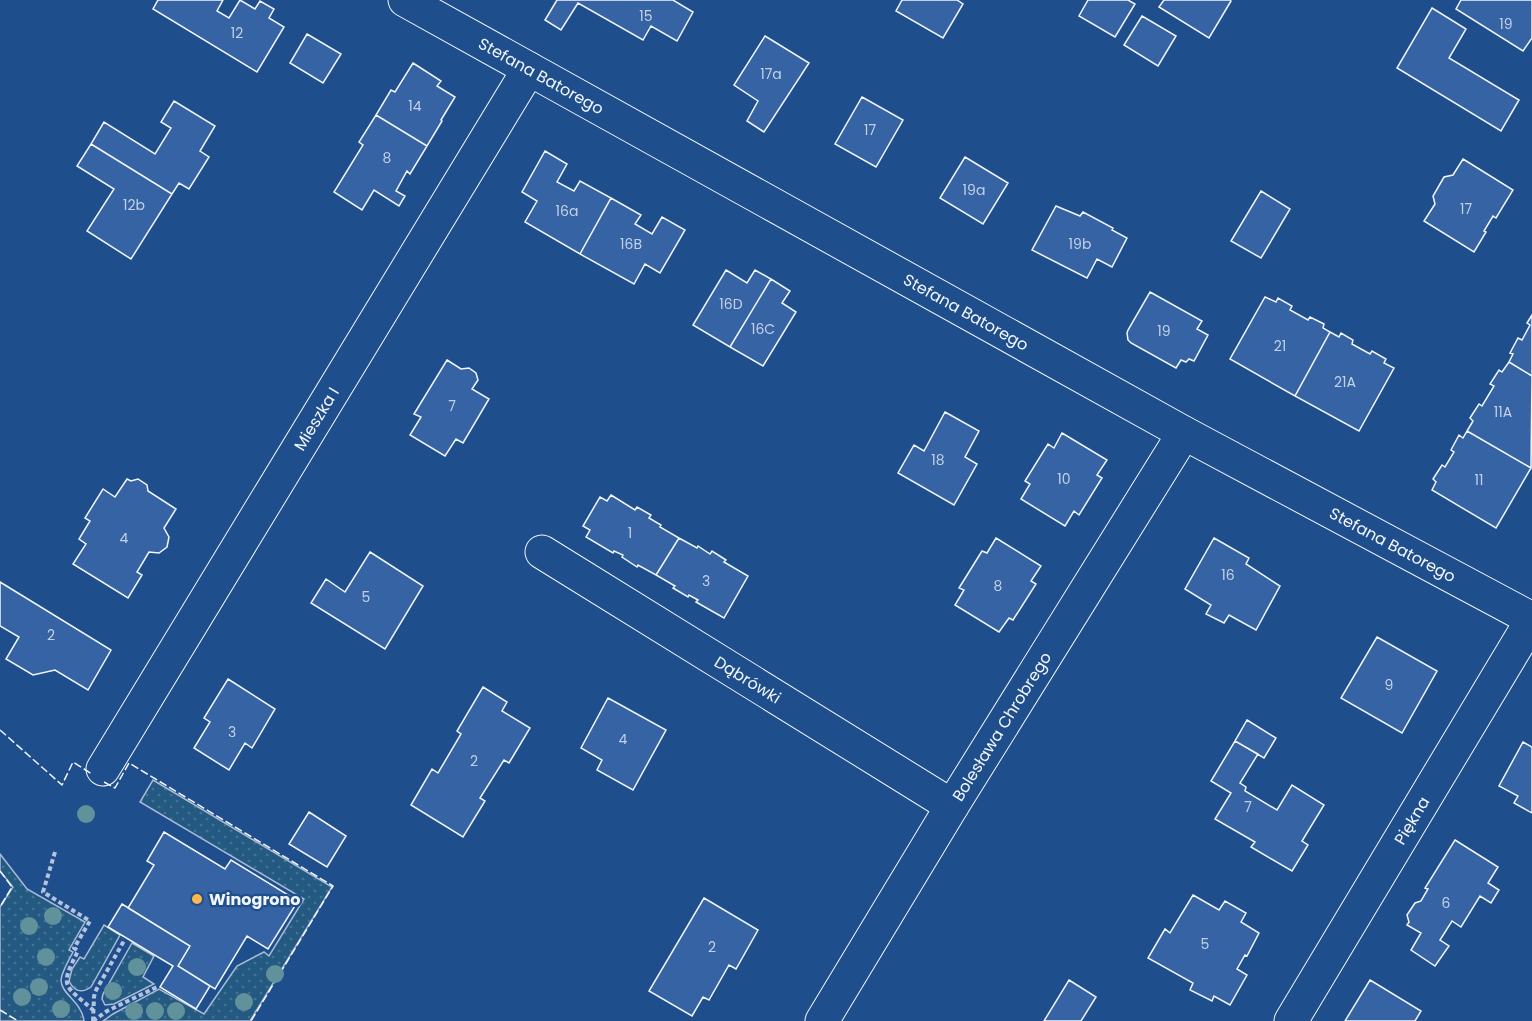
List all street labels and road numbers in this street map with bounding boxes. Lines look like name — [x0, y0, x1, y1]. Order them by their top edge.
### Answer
street label: Stefana Batorego — [474, 32, 608, 120]
street label: Stefana Batorego — [899, 268, 1033, 356]
street label: Mieszka I — [288, 383, 344, 455]
street label: Stefana Batorego — [1326, 501, 1460, 588]
street label: Bolesława Chrobrego — [946, 647, 1057, 805]
street label: Dąbrówki — [710, 650, 785, 709]
street label: Piękna — [1388, 792, 1435, 849]

